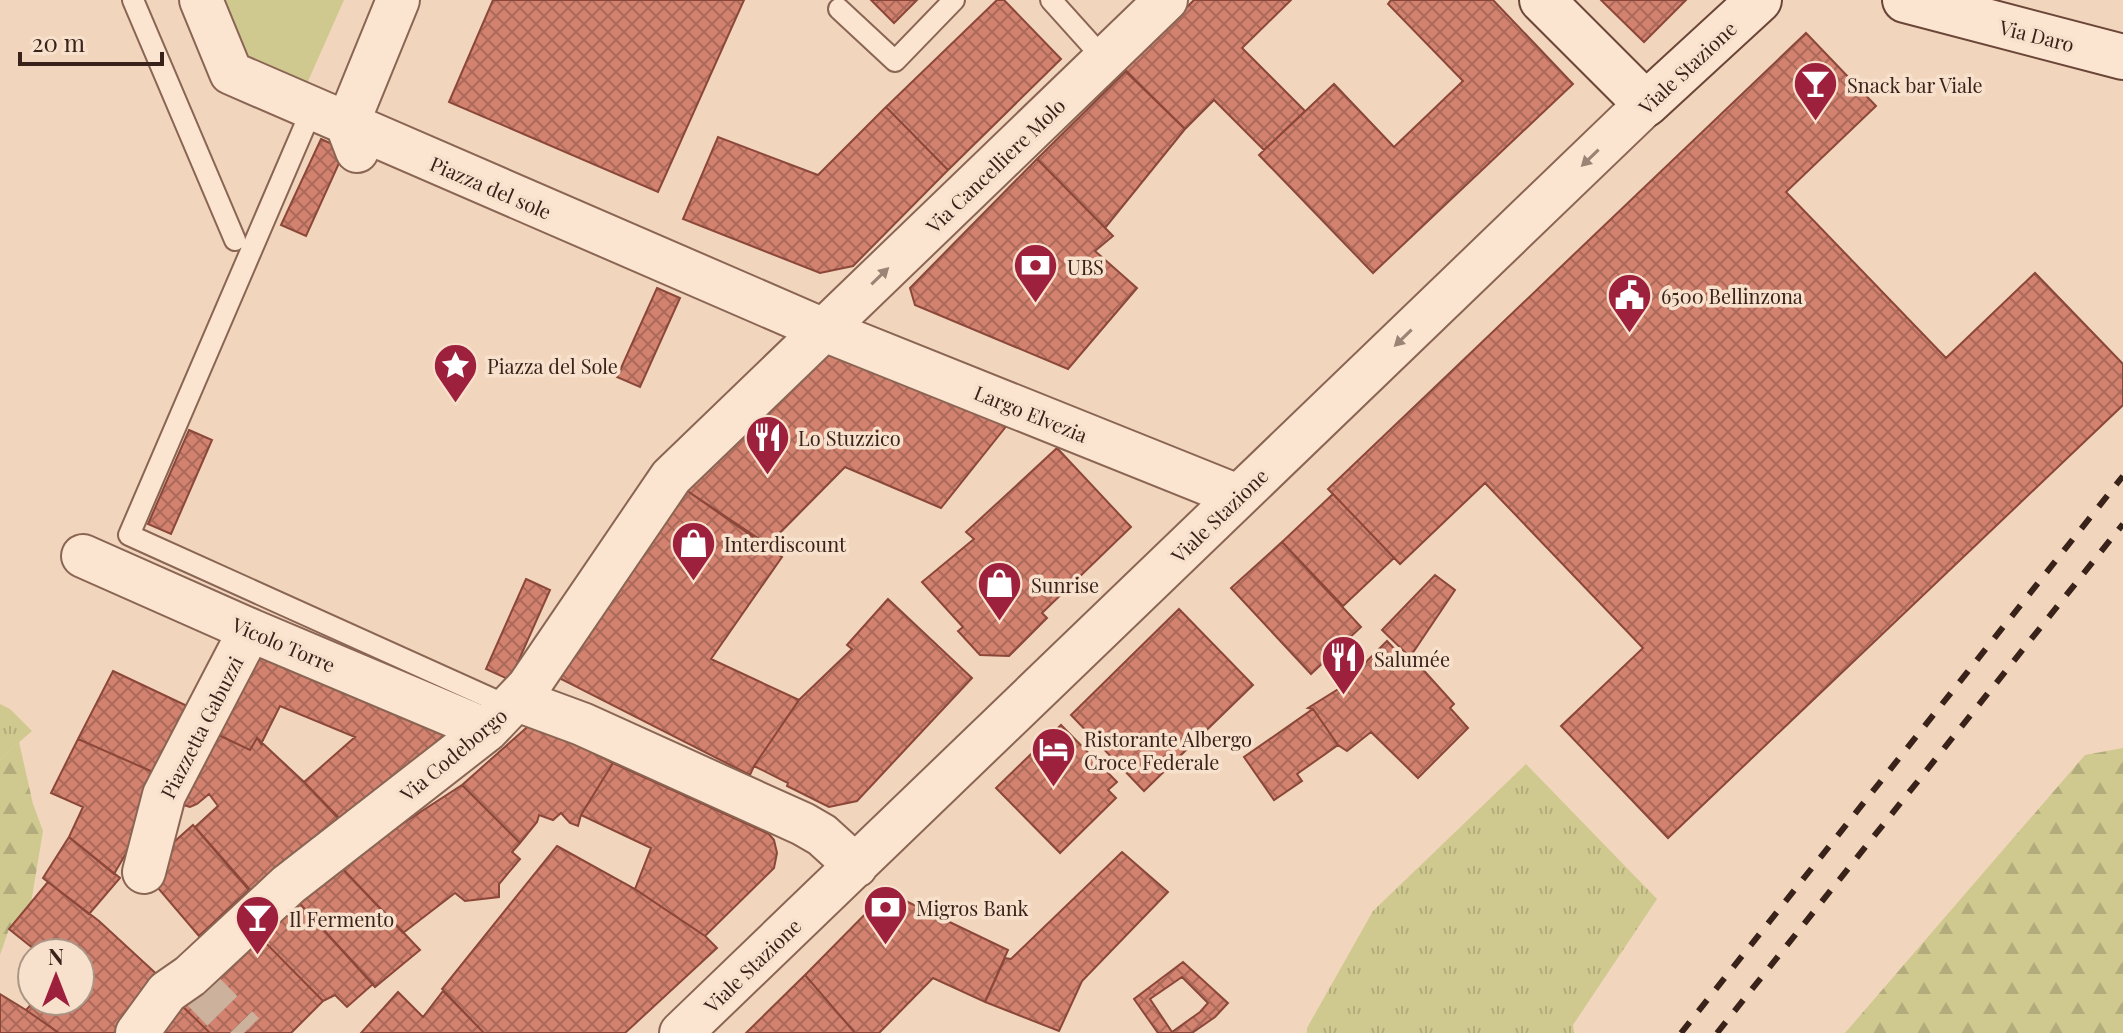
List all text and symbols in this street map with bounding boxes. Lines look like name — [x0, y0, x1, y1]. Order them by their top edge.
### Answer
street label: Via Daro — [1996, 12, 2077, 57]
street label: Viale Stazione — [1631, 15, 1742, 120]
scale bar — [20, 16, 162, 66]
text: 20 m — [32, 26, 85, 58]
bar icon: Snack bar Viale — [1792, 60, 1840, 123]
place label: Snack bar Viale — [1847, 71, 1983, 98]
street label: Via Cancelliere Molo — [919, 92, 1070, 239]
street label: Piazza del sole — [426, 149, 556, 225]
one-way arrow — [1581, 149, 1600, 167]
bank icon: UBS — [1012, 242, 1060, 305]
place label: UBS — [1067, 253, 1104, 280]
one-way arrow — [870, 267, 889, 286]
public building icon: 6500 Bellinzona — [1606, 271, 1654, 334]
place label: 6500 Bellinzona — [1661, 282, 1803, 309]
one-way arrow — [1394, 329, 1413, 347]
place icon: Piazza del Sole — [432, 341, 480, 404]
place label: Piazza del Sole — [487, 352, 618, 379]
street label: Largo Elvezia — [970, 378, 1092, 448]
restaurant icon: Lo Stuzzico — [743, 413, 791, 476]
place label: Lo Stuzzico — [798, 424, 901, 451]
street label: Viale Stazione — [1164, 462, 1273, 569]
shop icon: Interdiscount — [669, 519, 717, 582]
place label: Interdiscount — [724, 530, 847, 557]
shop icon: Sunrise — [976, 560, 1024, 623]
place label: Sunrise — [1031, 571, 1099, 598]
street label: Vicolo Torre — [227, 610, 340, 678]
restaurant icon: Salumée — [1319, 634, 1367, 697]
place label: Salumée — [1374, 645, 1450, 672]
street label: Piazzetta Gabuzzi — [153, 651, 249, 803]
street label: Via Codeborgo — [393, 701, 512, 807]
place label: Ristorante Albergo Croce Federale — [1084, 725, 1252, 775]
hotel icon: Ristorante Albergo Croce Federale — [1029, 726, 1077, 789]
bank icon: Migros Bank — [861, 883, 909, 946]
bar icon: Il Fermento — [234, 894, 282, 957]
place label: Migros Bank — [916, 894, 1029, 921]
place label: Il Fermento — [289, 905, 394, 932]
street label: Viale Stazione — [697, 912, 806, 1019]
north arrow — [16, 937, 96, 1017]
text: N — [48, 941, 64, 971]

